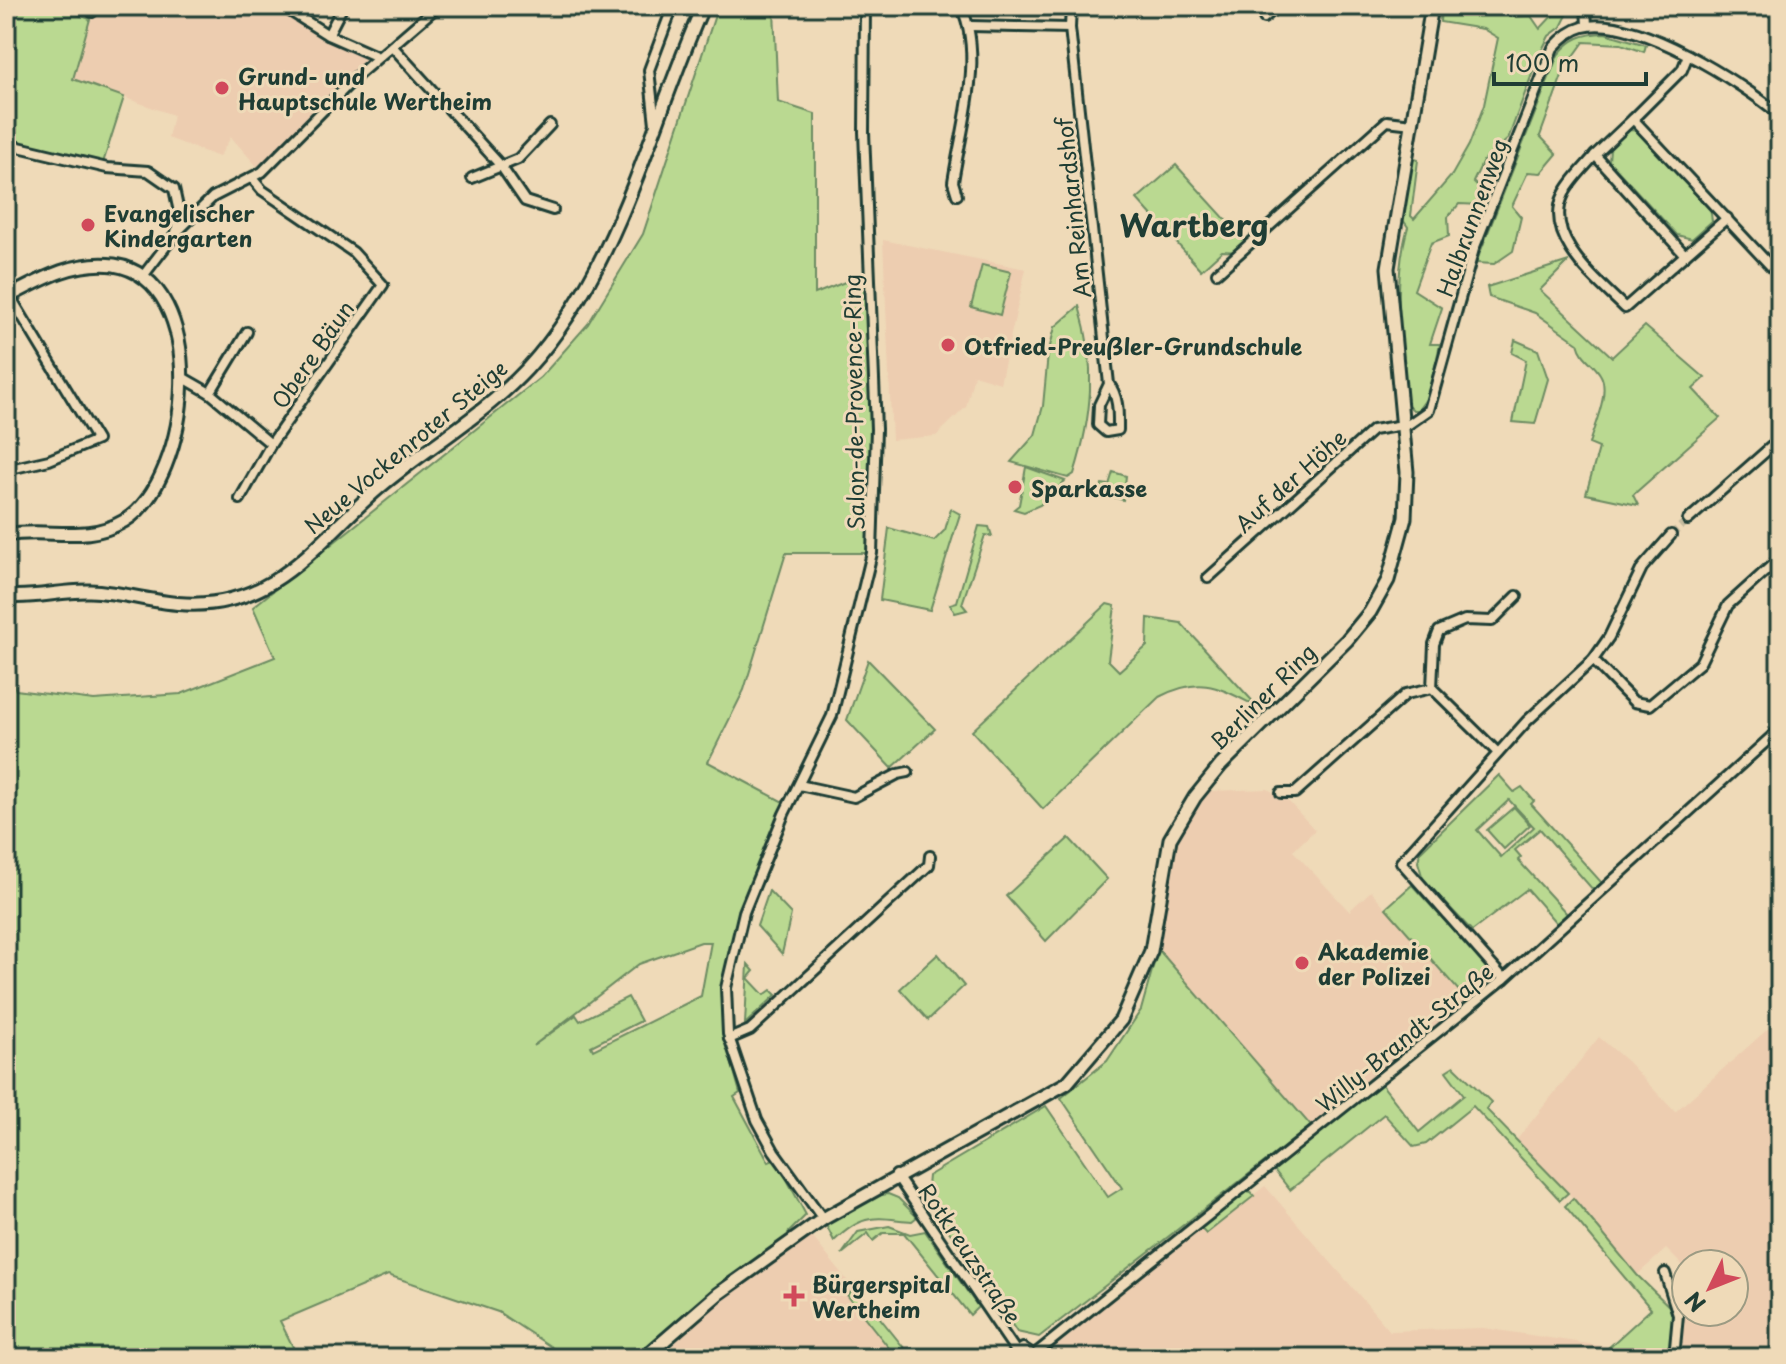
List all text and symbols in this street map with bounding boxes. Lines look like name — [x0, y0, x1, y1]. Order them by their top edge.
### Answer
scale bar — [1494, 36, 1646, 86]
text: 100 m — [1506, 44, 1579, 80]
place label: Grund- und Hauptschule Wertheim — [238, 59, 492, 117]
marker: Grund- und Hauptschule Wertheim — [213, 79, 231, 97]
street label: Am Reinhardshof — [1046, 115, 1098, 300]
street label: Halbrunnenweg — [1427, 133, 1515, 301]
place label: Evangelischer Kindergarten — [104, 196, 255, 254]
district label: Wartberg — [1119, 202, 1269, 247]
marker: Evangelischer Kindergarten — [79, 216, 97, 234]
street label: Salon-de-Provence-Ring — [834, 274, 872, 530]
street label: Obere Bäun — [263, 293, 361, 415]
place label: Otfried-Preußler-Grundschule — [964, 329, 1302, 362]
marker: Otfried-Preußler-Grundschule — [939, 336, 957, 354]
street label: Neue Vockenroter Steige — [296, 351, 514, 541]
street label: Auf der Höhe — [1227, 421, 1353, 539]
place label: Sparkasse — [1031, 471, 1147, 504]
marker: Sparkasse — [1006, 478, 1024, 496]
street label: Berliner Ring — [1201, 635, 1323, 757]
place label: Akademie der Polizei — [1318, 934, 1431, 992]
marker: Akademie der Polizei — [1293, 954, 1311, 972]
street label: Willy-Brandt-Straße — [1308, 955, 1500, 1119]
street label: Rotkreuzstraße — [912, 1176, 1030, 1330]
north arrow — [1670, 1248, 1750, 1328]
place label: Bürgerspital Wertheim — [812, 1267, 951, 1325]
marker: Bürgerspital Wertheim — [783, 1285, 805, 1307]
text: N — [1676, 1285, 1712, 1320]

